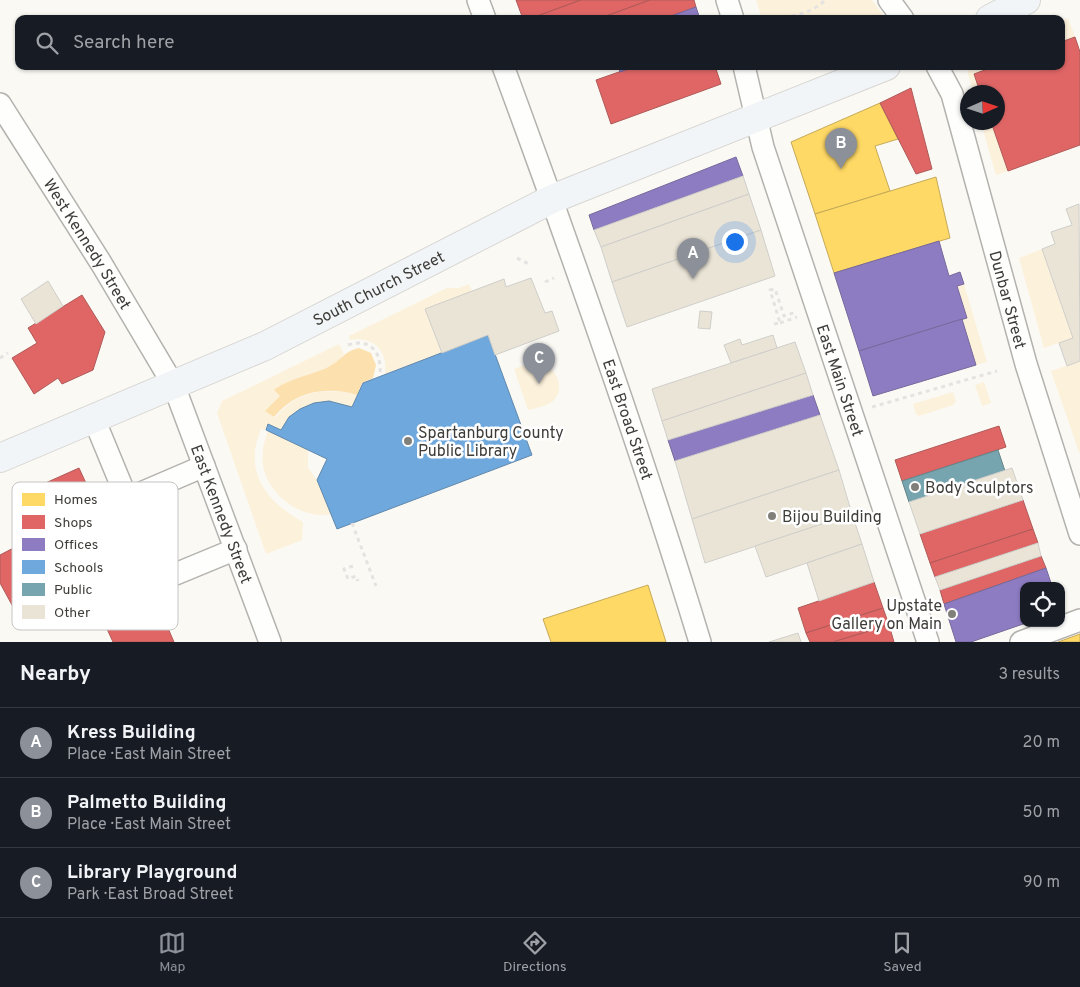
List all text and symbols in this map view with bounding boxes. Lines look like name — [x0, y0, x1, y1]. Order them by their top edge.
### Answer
search box — [15, 15, 1065, 70]
icon: search — [33, 29, 61, 57]
text: Search here — [73, 31, 175, 55]
north arrow — [960, 85, 1005, 130]
pin: B — [825, 128, 857, 169]
street label: West Kennedy Street — [38, 175, 134, 314]
your location — [722, 229, 748, 255]
pin: A — [677, 238, 709, 279]
street label: South Church Street — [310, 248, 448, 332]
street label: Dunbar Street — [983, 249, 1029, 352]
street label: East Main Street — [811, 322, 867, 439]
pin: C — [523, 343, 555, 384]
street label: East Broad Street — [597, 357, 656, 483]
place label: Spartanburg County Public Library — [418, 424, 564, 462]
marker: Spartanburg County Public Library — [402, 435, 414, 447]
street label: East Kennedy Street — [185, 442, 255, 587]
place label: Body Sculptors — [925, 479, 1034, 499]
marker: Body Sculptors — [909, 481, 921, 493]
legend — [12, 482, 178, 630]
text: Homes — [54, 492, 98, 509]
place label: Bijou Building — [782, 508, 882, 528]
marker: Bijou Building — [766, 510, 778, 522]
text: Shops — [54, 515, 93, 532]
text: Offices — [54, 537, 98, 554]
text: Schools — [54, 560, 103, 577]
text: Public — [54, 582, 93, 599]
map controls — [1020, 582, 1065, 627]
button: locate — [1020, 582, 1065, 627]
place label: Upstate Gallery on Main — [831, 597, 942, 635]
text: Other — [54, 605, 91, 622]
marker: Upstate Gallery on Main — [946, 608, 958, 620]
text: Nearby — [20, 661, 91, 688]
text: 3 results — [998, 665, 1060, 685]
text: Kress Building — [67, 721, 196, 745]
text: A — [30, 733, 42, 753]
text: 20 m — [1023, 733, 1060, 753]
text: Place · East Main Street — [67, 745, 231, 765]
text: Palmetto Building — [67, 791, 226, 815]
text: B — [30, 803, 42, 823]
text: 50 m — [1023, 803, 1060, 823]
text: Place · East Main Street — [67, 815, 231, 835]
text: Library Playground — [67, 861, 237, 885]
text: C — [31, 873, 41, 893]
text: 90 m — [1023, 873, 1060, 893]
text: Park · East Broad Street — [67, 885, 234, 905]
tab: Map — [158, 929, 186, 976]
tab: Directions — [503, 929, 567, 976]
tab: Saved — [883, 929, 922, 976]

